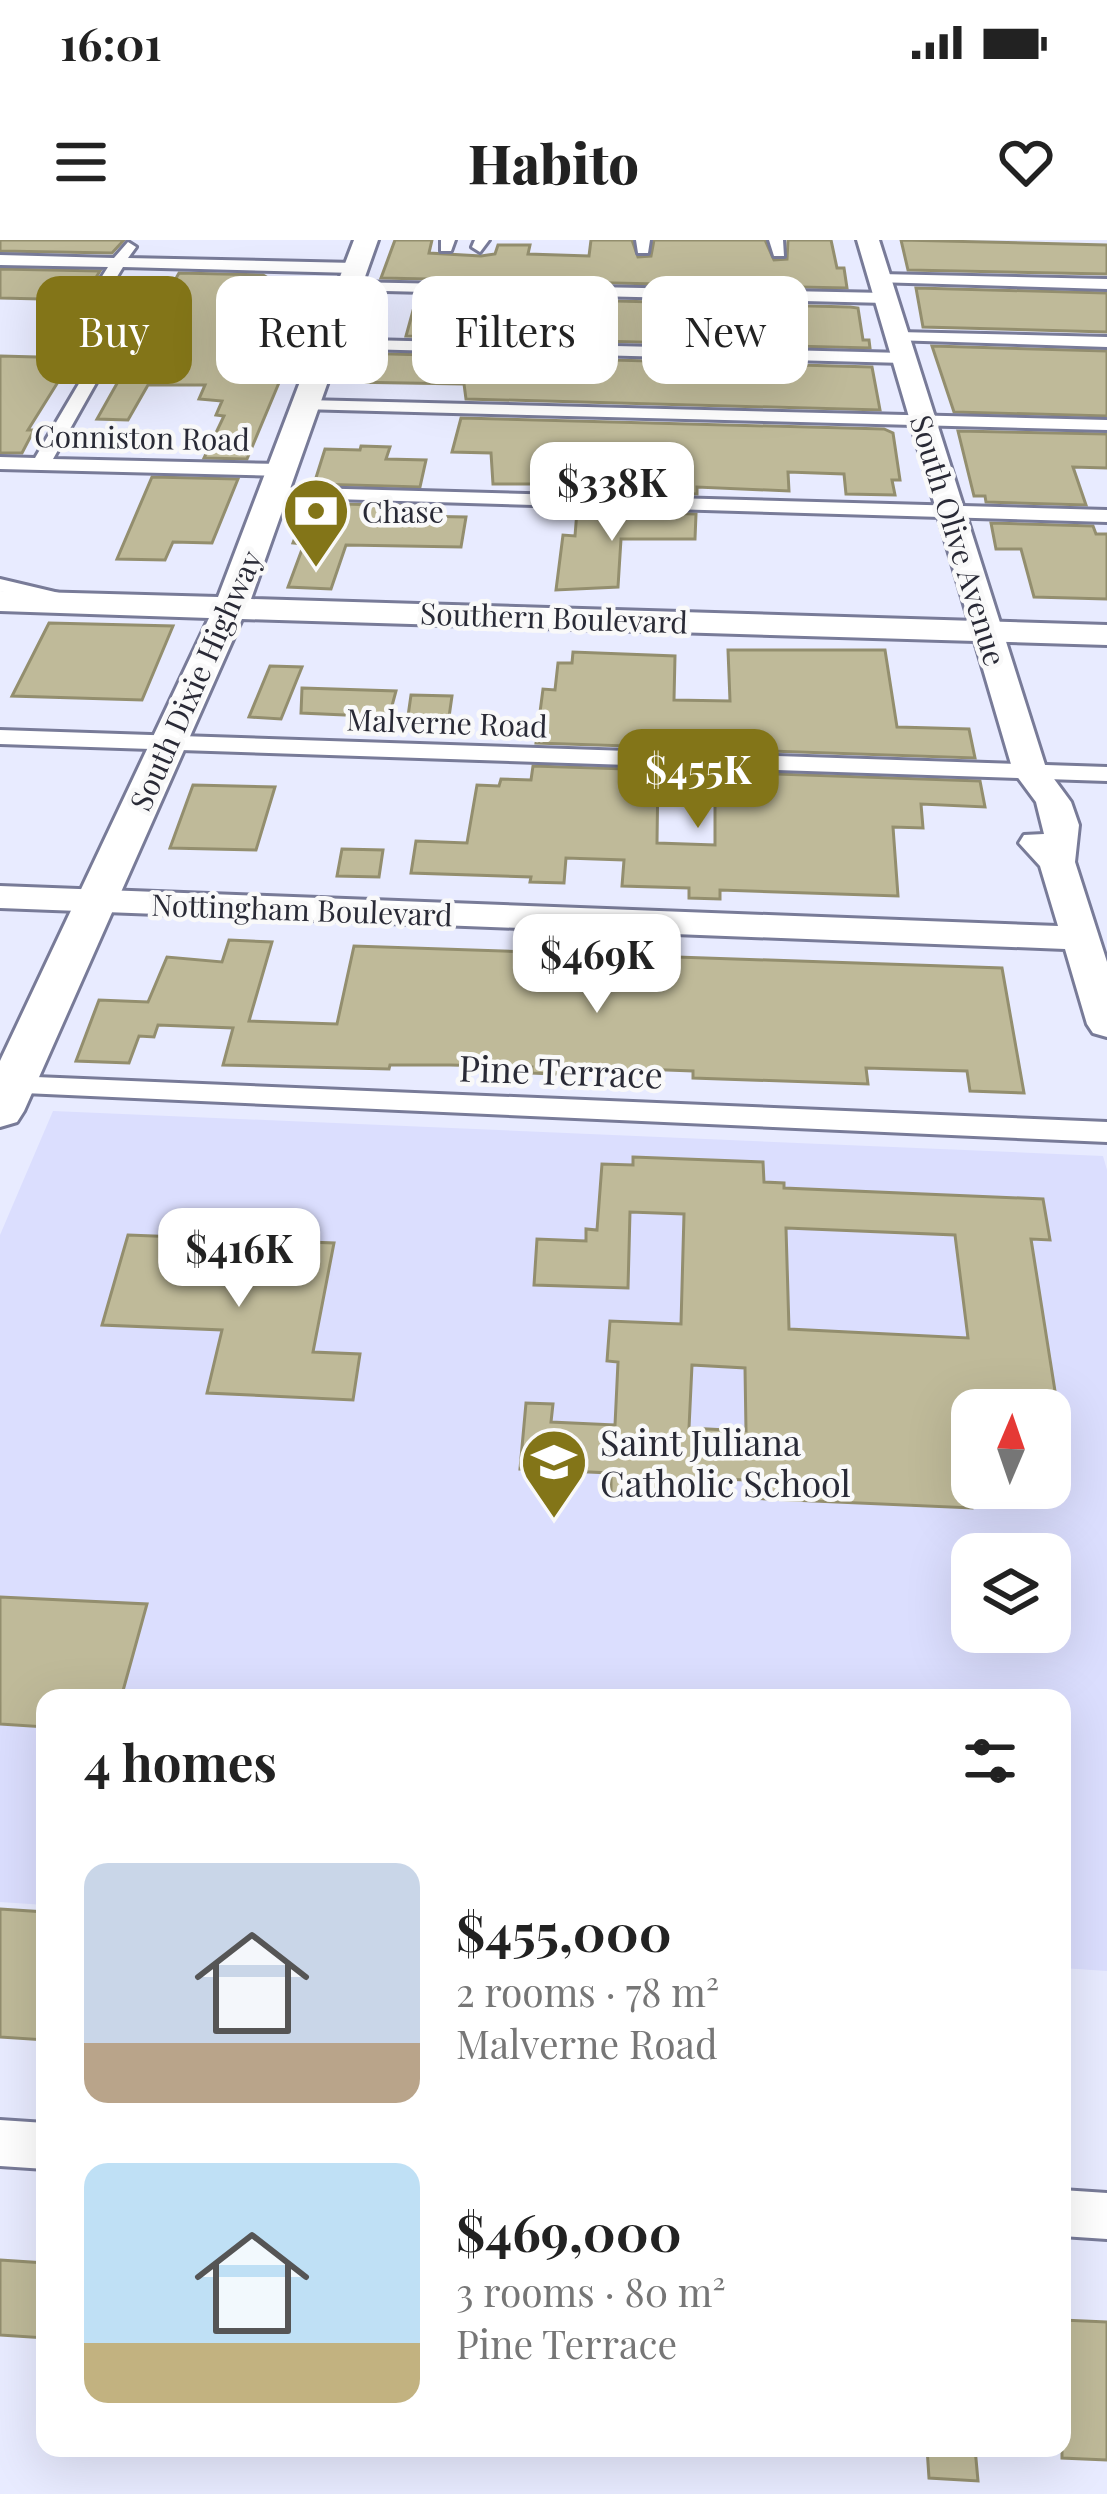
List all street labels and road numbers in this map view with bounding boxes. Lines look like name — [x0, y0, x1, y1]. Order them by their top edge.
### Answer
street label: South Olive Avenue — [902, 410, 1016, 670]
street label: Conniston Road — [34, 415, 250, 459]
street label: South Dixie Highway — [120, 544, 270, 816]
street label: Southern Boulevard — [420, 592, 688, 642]
street label: Malverne Road — [346, 699, 548, 745]
street label: Nottingham Boulevard — [151, 884, 453, 934]
street label: Pine Terrace — [458, 1042, 664, 1098]

